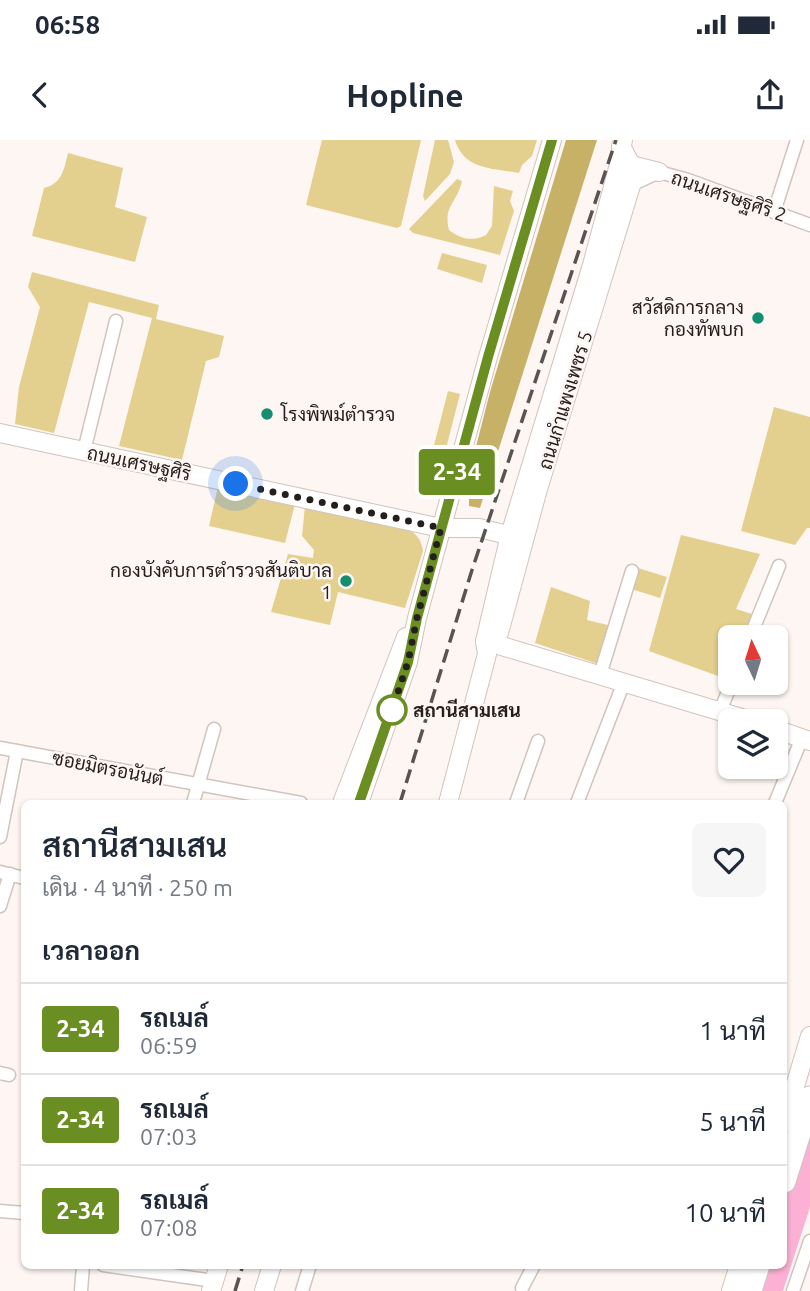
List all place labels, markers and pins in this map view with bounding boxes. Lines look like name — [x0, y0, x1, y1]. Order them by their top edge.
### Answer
place label: สวัสดิการกลาง กองทัพบก — [632, 296, 744, 340]
marker: สวัสดิการกลาง กองทัพบก — [750, 310, 766, 326]
place label: โรงพิพม์ตำรวจ — [280, 402, 395, 425]
marker: โรงพิพม์ตำรวจ — [259, 406, 275, 422]
place label: กองบังคับการตำรวจสันติบาล 1 — [110, 559, 332, 603]
marker: กองบังคับการตำรวจสันติบาล 1 — [338, 573, 354, 589]
marker: สถานีสามเสน — [377, 695, 407, 725]
place label: สถานีสามเสน — [413, 698, 521, 721]

